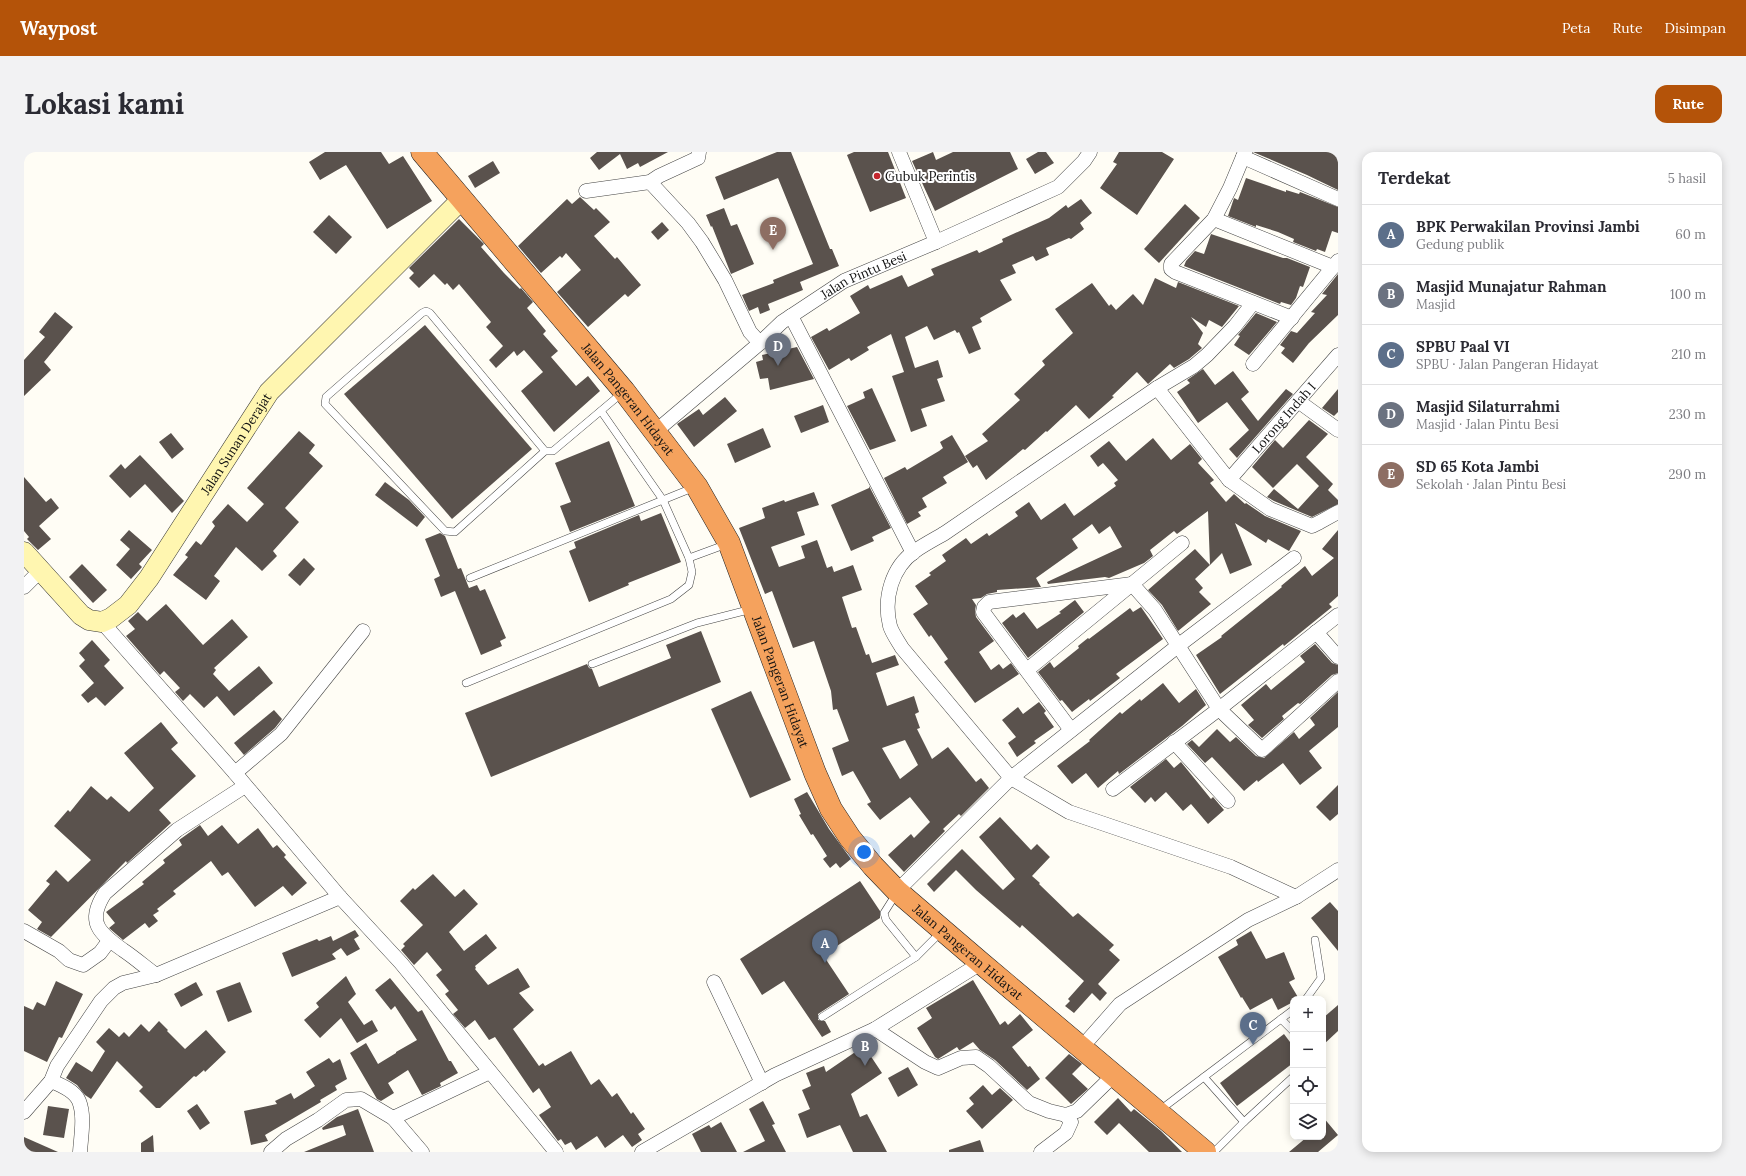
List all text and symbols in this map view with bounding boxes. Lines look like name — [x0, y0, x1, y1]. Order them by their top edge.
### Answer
text: Waypost — [20, 16, 97, 40]
text: Peta — [1562, 19, 1590, 37]
text: Rute — [1612, 19, 1643, 37]
text: Disimpan — [1665, 19, 1726, 37]
button: Rute — [1655, 85, 1722, 123]
text: Lokasi kami — [24, 86, 184, 122]
text: Terdekat — [1378, 167, 1451, 189]
place label: Gubuk Perintis — [885, 168, 975, 185]
text: 5 hasil — [1668, 170, 1706, 187]
marker: Gubuk Perintis — [872, 171, 882, 181]
pin: E — [760, 217, 786, 250]
text: BPK Perwakilan Provinsi Jambi — [1416, 217, 1640, 236]
text: A — [1387, 226, 1395, 243]
text: 60 m — [1675, 226, 1706, 243]
text: Gedung publik — [1416, 236, 1504, 253]
street label: Jalan Pintu Besi — [816, 247, 909, 303]
text: Masjid Munajatur Rahman — [1416, 277, 1607, 296]
text: B — [1387, 286, 1395, 303]
text: 100 m — [1670, 286, 1706, 303]
text: Masjid — [1416, 296, 1455, 313]
pin: D — [765, 333, 791, 366]
text: SPBU Paal VI — [1416, 337, 1510, 356]
street label: Jalan Pangeran Hidayat — [578, 338, 679, 459]
text: C — [1387, 346, 1395, 363]
text: 210 m — [1671, 346, 1706, 363]
text: SPBU · Jalan Pangeran Hidayat — [1416, 356, 1599, 373]
street label: Lorong Indah I — [1248, 378, 1319, 457]
street label: Jalan Sunan Derajat — [196, 389, 275, 499]
text: Masjid Silaturrahmi — [1416, 397, 1560, 416]
text: D — [1386, 406, 1396, 423]
text: 230 m — [1669, 406, 1706, 423]
text: Masjid · Jalan Pintu Besi — [1416, 416, 1559, 433]
text: SD 65 Kota Jambi — [1416, 457, 1539, 476]
text: E — [1387, 466, 1395, 483]
text: 290 m — [1668, 466, 1706, 483]
text: Sekolah · Jalan Pintu Besi — [1416, 476, 1566, 493]
street label: Jalan Pangeran Hidayat — [748, 612, 813, 750]
your location — [854, 842, 874, 862]
street label: Jalan Pangeran Hidayat — [909, 899, 1027, 1003]
pin: A — [812, 930, 838, 963]
map controls — [1290, 996, 1326, 1140]
button: + — [1290, 996, 1326, 1032]
pin: C — [1240, 1012, 1266, 1045]
button: − — [1290, 1032, 1326, 1068]
pin: B — [852, 1033, 878, 1066]
button: locate — [1290, 1068, 1326, 1104]
button: layers — [1290, 1104, 1326, 1140]

